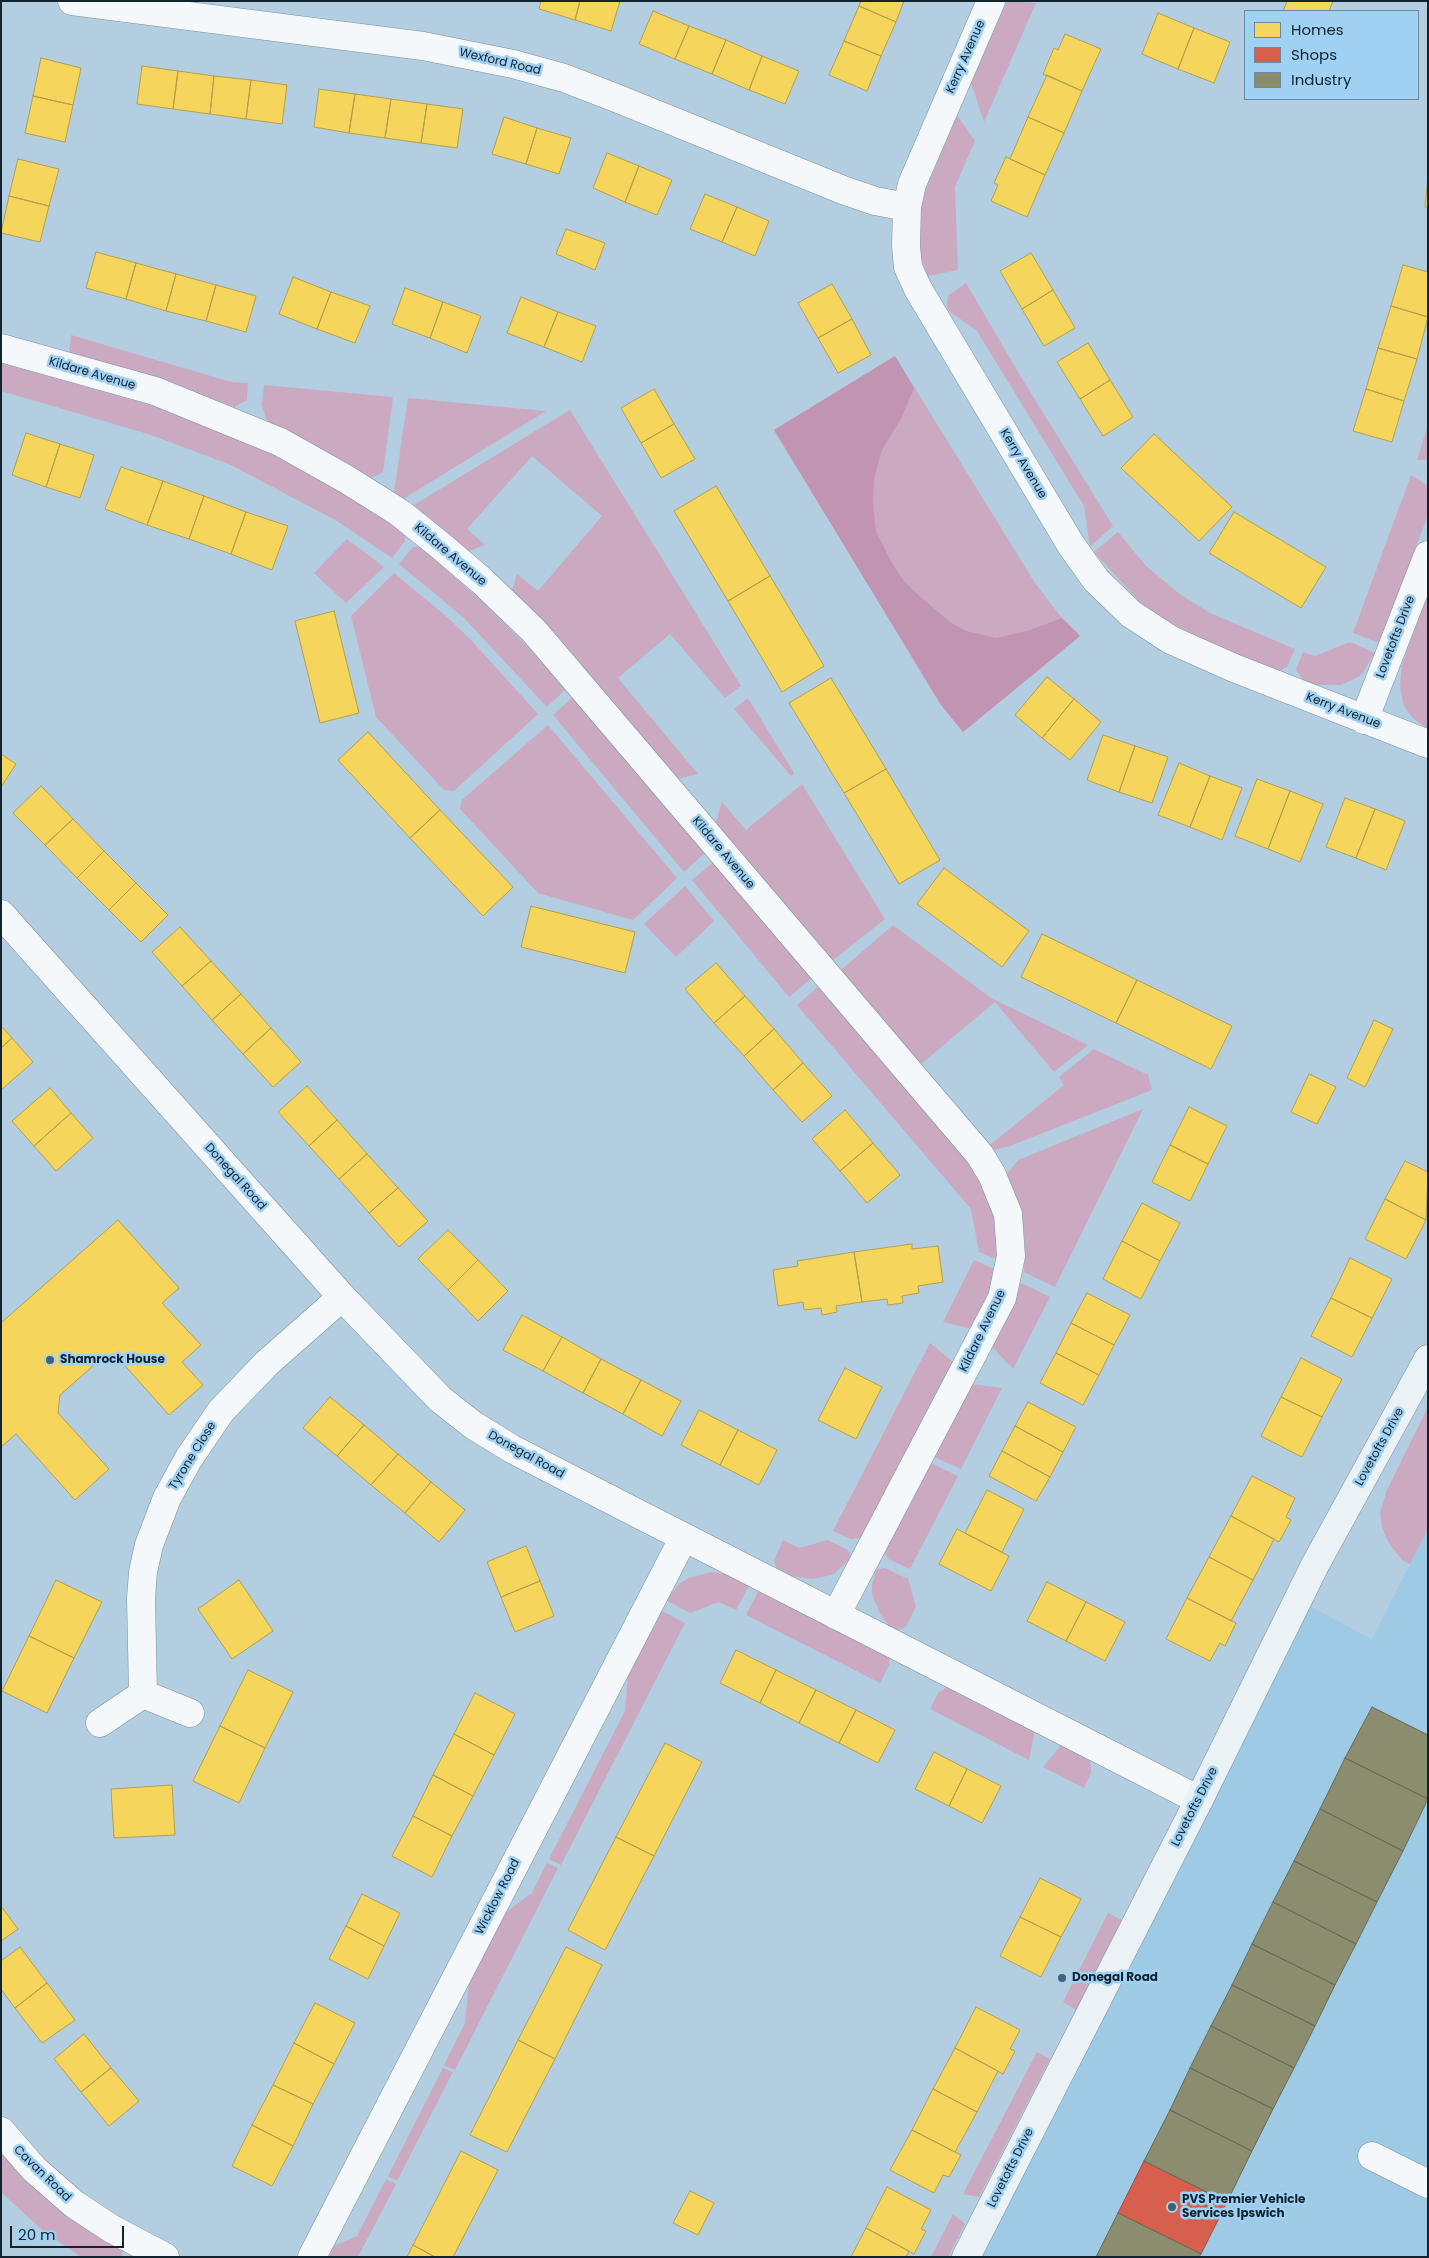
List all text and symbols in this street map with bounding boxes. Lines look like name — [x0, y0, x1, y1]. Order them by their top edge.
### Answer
legend — [1244, 10, 1419, 100]
street label: Kerry Avenue — [943, 18, 989, 96]
text: Homes — [1291, 19, 1344, 40]
text: Shops — [1291, 44, 1337, 65]
street label: Wexford Road — [458, 46, 542, 78]
text: Industry — [1291, 69, 1351, 90]
street label: Kildare Avenue — [47, 355, 137, 393]
street label: Kerry Avenue — [997, 427, 1049, 501]
street label: Kildare Avenue — [411, 521, 489, 589]
street label: Lovetofts Drive — [1374, 594, 1418, 680]
street label: Kerry Avenue — [1304, 690, 1382, 732]
street label: Kildare Avenue — [689, 814, 757, 892]
street label: Donegal Road — [201, 1141, 269, 1213]
street label: Kildare Avenue — [957, 1288, 1009, 1374]
place label: Shamrock House — [60, 1353, 165, 1367]
marker: Shamrock House — [44, 1354, 56, 1366]
street label: Lovetofts Drive — [1353, 1405, 1407, 1489]
street label: Tyrone Close — [166, 1419, 220, 1493]
street label: Donegal Road — [485, 1428, 567, 1482]
street label: Lovetofts Drive — [1169, 1765, 1221, 1849]
street label: Wicklow Road — [473, 1857, 523, 1937]
place label: Donegal Road — [1072, 1971, 1158, 1985]
marker: Donegal Road — [1056, 1972, 1068, 1984]
street label: Lovetofts Drive — [985, 2126, 1037, 2210]
street label: Cavan Road — [10, 2143, 74, 2205]
place label: PVS Premier Vehicle Services Ipswich — [1182, 2193, 1305, 2221]
marker: PVS Premier Vehicle Services Ipswich — [1166, 2201, 1178, 2213]
scale bar — [12, 2216, 126, 2248]
text: 20 m — [18, 2224, 56, 2245]

